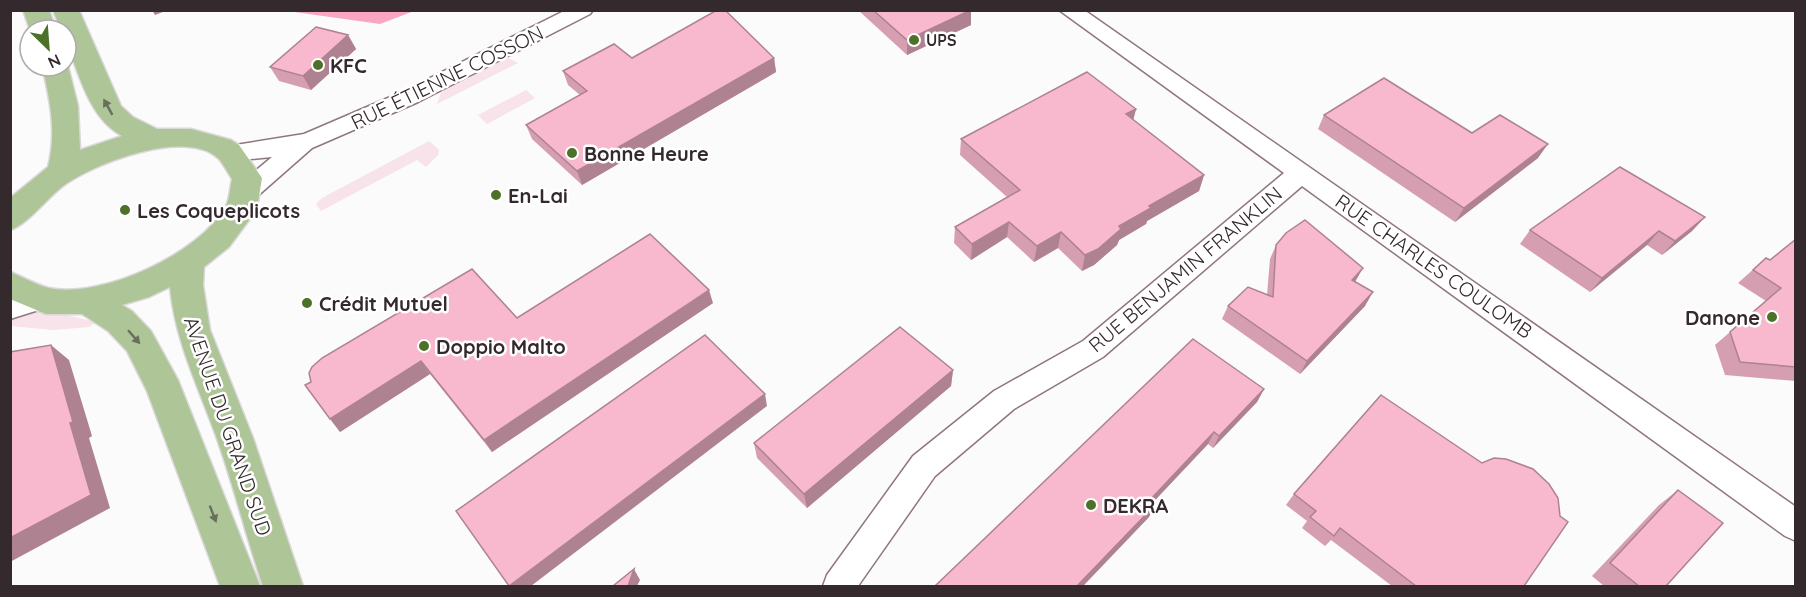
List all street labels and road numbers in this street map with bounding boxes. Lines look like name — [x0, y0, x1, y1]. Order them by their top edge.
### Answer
street label: RUE ÉTIENNE COSSON — [347, 20, 547, 134]
street label: RUE BENJAMIN FRANKLIN — [1083, 181, 1287, 357]
street label: RUE CHARLES COULOMB — [1331, 188, 1537, 344]
street label: AVENUE DU GRAND SUD — [179, 313, 277, 539]

